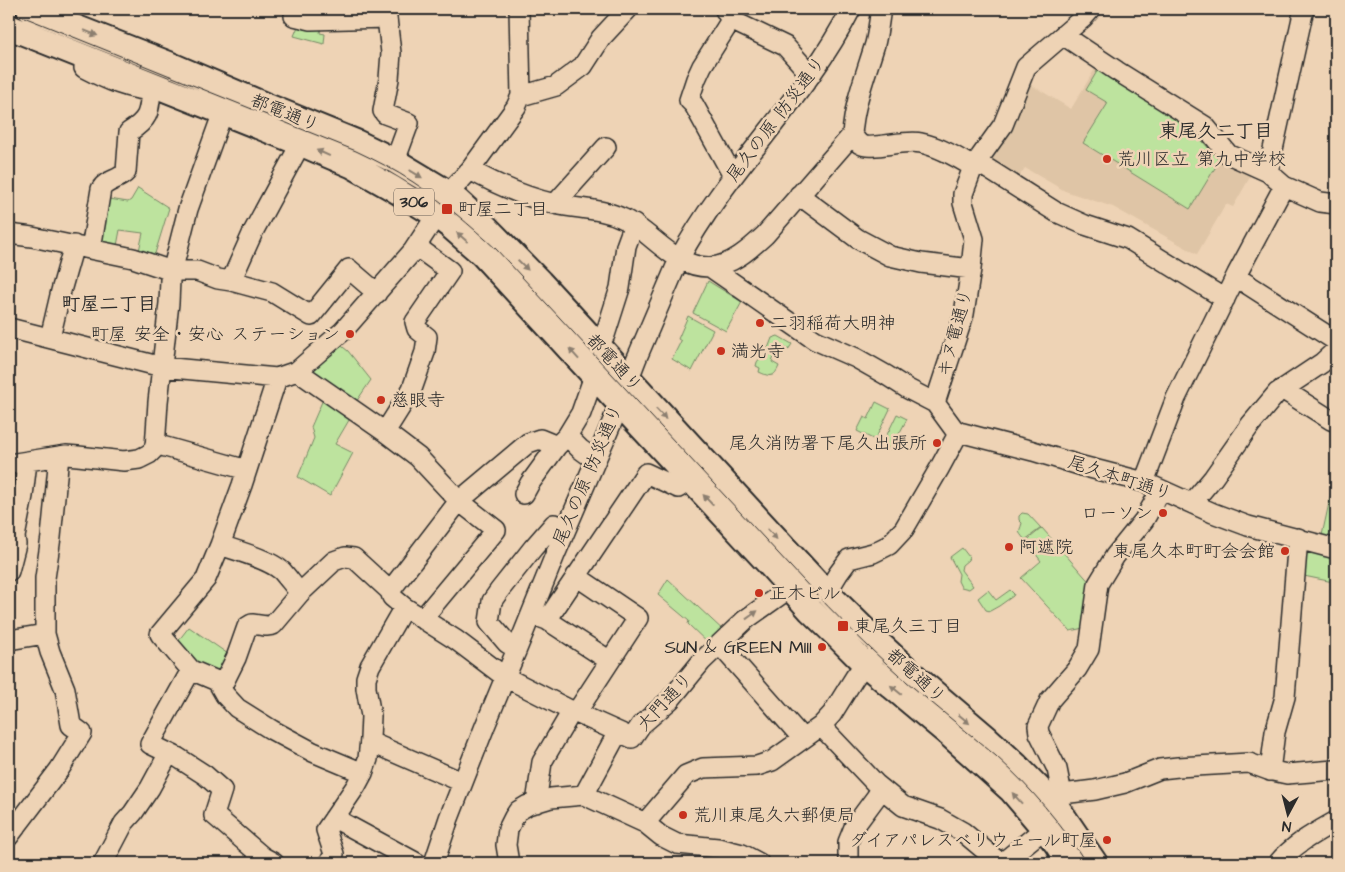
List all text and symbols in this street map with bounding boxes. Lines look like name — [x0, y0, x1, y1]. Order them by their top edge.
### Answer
one-way arrow — [84, 29, 99, 37]
street label: 尾久の原 防災通り — [721, 51, 831, 187]
street label: 都電通り — [247, 88, 323, 138]
district label: 東尾久二丁目 — [1159, 118, 1273, 145]
place label: 荒川区立 第九中学校 — [1117, 147, 1286, 172]
one-way arrow — [316, 149, 330, 157]
marker: 荒川区立 第九中学校 — [1101, 153, 1113, 165]
one-way arrow — [410, 170, 423, 179]
road number: 306 — [394, 188, 434, 216]
place label: 町屋二丁目 — [458, 197, 548, 222]
marker: 町屋二丁目 — [440, 202, 454, 216]
one-way arrow — [456, 231, 469, 242]
one-way arrow — [517, 259, 529, 271]
street label: キヌ電通り — [931, 286, 979, 380]
district label: 町屋二丁目 — [61, 291, 157, 318]
place label: 二羽稲荷大明神 — [770, 311, 896, 336]
marker: 二羽稲荷大明神 — [754, 317, 766, 329]
place label: 町屋 安全・安心 ステーション — [91, 322, 340, 347]
marker: 町屋 安全・安心 ステーション — [344, 328, 356, 340]
street label: 都電通り — [580, 328, 648, 398]
place label: 満光寺 — [731, 339, 785, 364]
marker: 満光寺 — [715, 345, 727, 357]
one-way arrow — [568, 349, 580, 361]
place label: 慈眼寺 — [391, 388, 445, 413]
marker: 慈眼寺 — [375, 394, 387, 406]
street label: 尾久の原 防災通り — [547, 401, 629, 549]
one-way arrow — [656, 408, 667, 421]
place label: 尾久消防署下尾久出張所 — [729, 431, 927, 456]
marker: 尾久消防署下尾久出張所 — [931, 437, 943, 449]
street label: 尾久本町通り — [1065, 449, 1175, 507]
one-way arrow — [702, 494, 714, 506]
place label: ローソン — [1081, 501, 1153, 526]
marker: ローソン — [1157, 507, 1169, 519]
one-way arrow — [766, 527, 778, 539]
place label: 阿遮院 — [1019, 535, 1073, 560]
place label: 東尾久本町町会会館 — [1113, 539, 1275, 564]
marker: 阿遮院 — [1003, 541, 1015, 553]
marker: 東尾久本町町会会館 — [1279, 545, 1291, 557]
place label: 正木ビル — [769, 581, 841, 606]
marker: 正木ビル — [753, 587, 765, 599]
one-way arrow — [746, 610, 759, 620]
place label: 東尾久三丁目 — [854, 614, 962, 639]
marker: 東尾久三丁目 — [836, 619, 850, 633]
place label: SUN & GREEN MIII — [664, 635, 812, 660]
marker: SUN & GREEN MIII — [816, 641, 828, 653]
street label: 都電通り — [881, 643, 951, 709]
street label: 大門通り — [631, 667, 699, 737]
one-way arrow — [890, 685, 902, 696]
one-way arrow — [958, 713, 971, 724]
north arrow — [1262, 790, 1312, 840]
one-way arrow — [1012, 791, 1023, 804]
place label: 荒川東尾久六郵便局 — [693, 803, 855, 828]
marker: 荒川東尾久六郵便局 — [677, 809, 689, 821]
text: N — [1281, 815, 1292, 836]
place label: ダイアパレスベリウェール町屋 — [849, 828, 1097, 853]
marker: ダイアパレスベリウェール町屋 — [1101, 834, 1113, 846]

